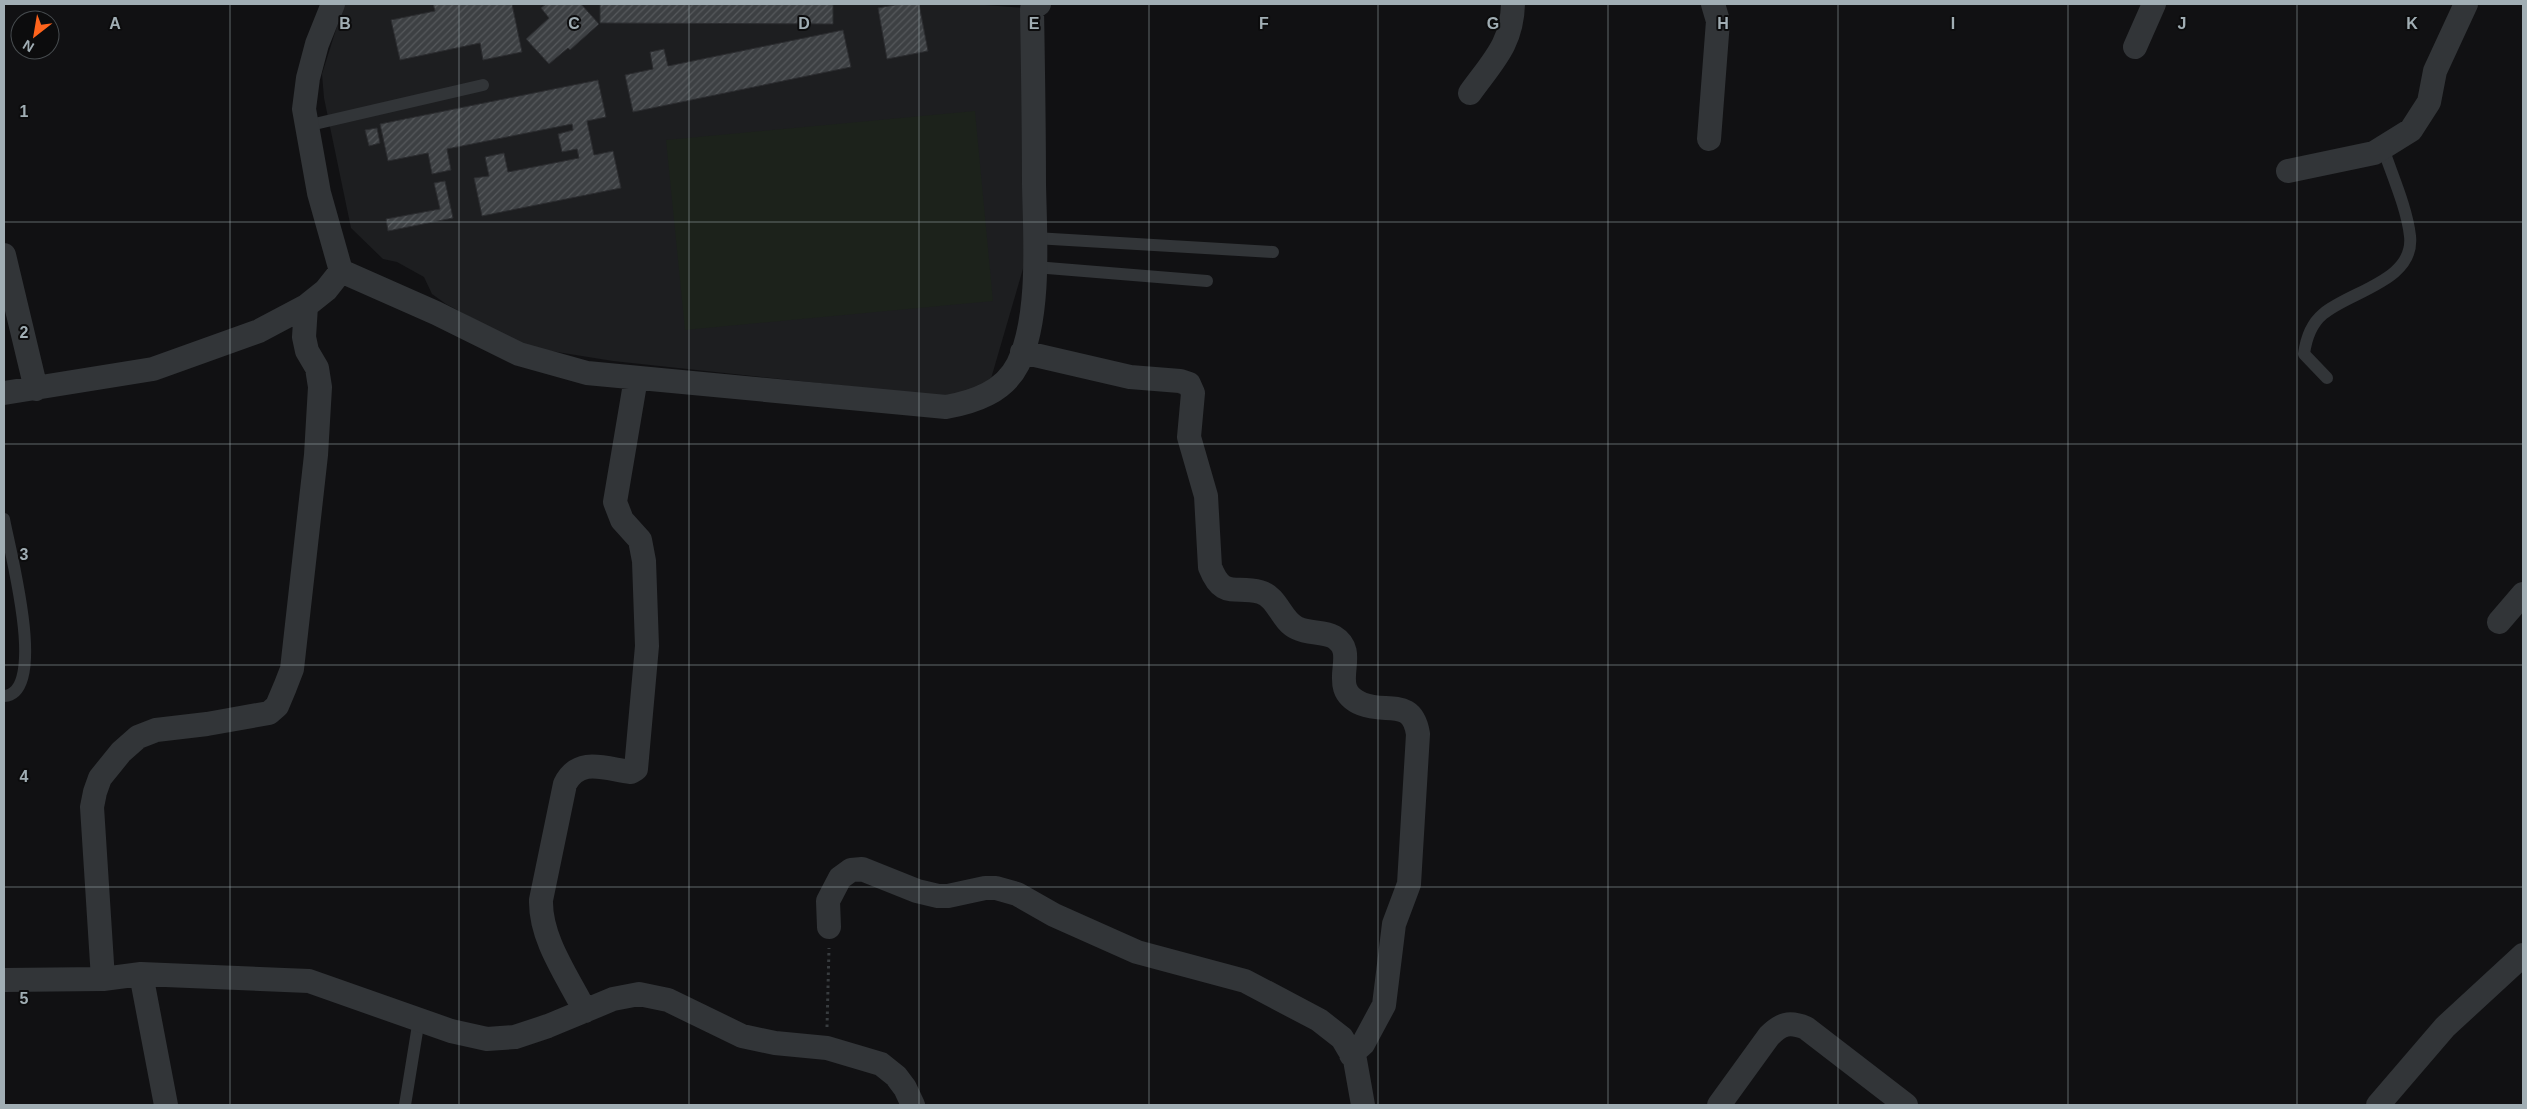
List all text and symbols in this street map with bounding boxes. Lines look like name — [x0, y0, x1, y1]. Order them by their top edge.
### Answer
north arrow — [10, 10, 60, 60]
text: A — [109, 15, 121, 32]
text: B — [339, 15, 351, 32]
text: C — [568, 15, 580, 32]
text: D — [798, 15, 810, 32]
text: E — [1029, 15, 1040, 32]
text: F — [1259, 15, 1269, 32]
text: G — [1487, 15, 1499, 32]
text: H — [1717, 15, 1729, 32]
text: I — [1951, 15, 1955, 32]
text: J — [2178, 15, 2186, 32]
text: K — [2406, 15, 2418, 32]
text: N — [20, 37, 37, 56]
text: 1 — [20, 103, 29, 120]
text: 2 — [20, 324, 29, 341]
text: 3 — [20, 546, 29, 563]
text: 4 — [20, 768, 29, 785]
text: 5 — [20, 990, 29, 1007]

